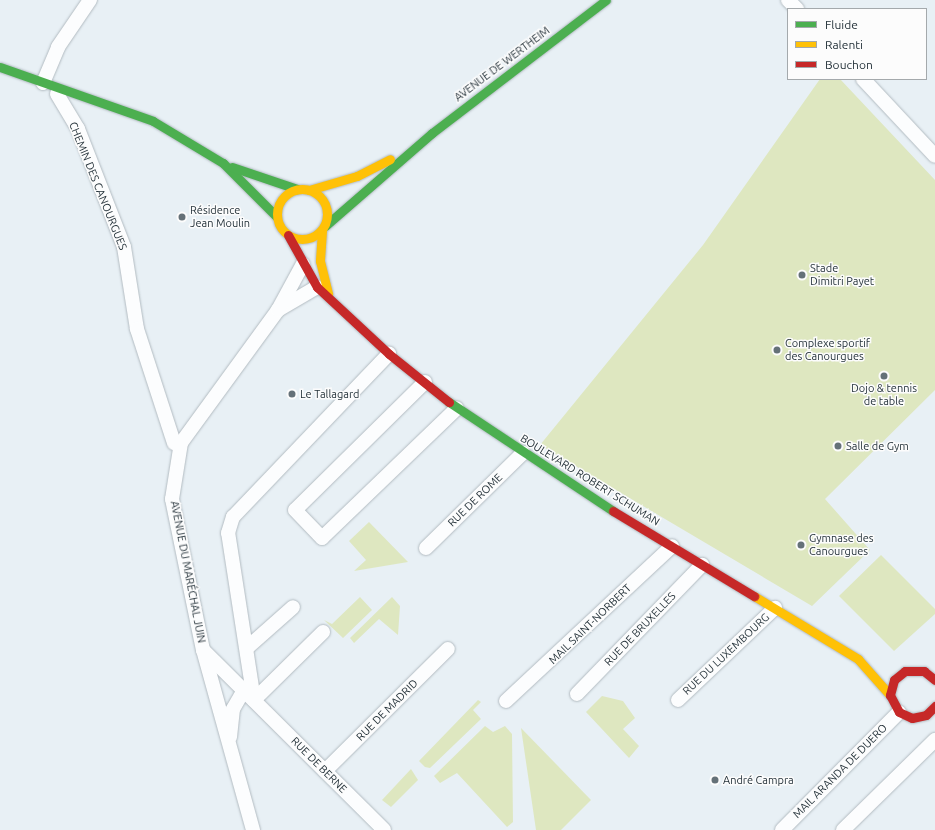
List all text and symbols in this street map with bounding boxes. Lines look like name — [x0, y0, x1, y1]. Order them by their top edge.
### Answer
legend — [787, 8, 927, 80]
text: Fluide — [825, 18, 858, 31]
street label: AVENUE DE WERTHEIM — [452, 24, 552, 104]
text: Ralenti — [825, 38, 863, 51]
text: Bouchon — [825, 58, 873, 71]
street label: CHEMIN DES CANOURGUES — [66, 120, 130, 252]
place label: Résidence Jean Moulin — [190, 204, 250, 230]
marker: Résidence Jean Moulin — [177, 212, 187, 222]
place label: Stade Dimitri Payet — [810, 262, 874, 288]
marker: Stade Dimitri Payet — [797, 270, 807, 280]
place label: Complexe sportif des Canourgues — [785, 337, 870, 363]
marker: Complexe sportif des Canourgues — [772, 345, 782, 355]
marker: Dojo & tennis de table — [879, 371, 889, 381]
place label: Dojo & tennis de table — [851, 382, 917, 408]
place label: Le Tallagard — [300, 387, 360, 401]
marker: Le Tallagard — [287, 389, 297, 399]
street label: BOULEVARD ROBERT SCHUMAN — [518, 432, 662, 528]
place label: Salle de Gym — [846, 439, 909, 453]
marker: Salle de Gym — [833, 441, 843, 451]
street label: RUE DE ROME — [445, 471, 505, 529]
street label: AVENUE DU MARÉCHAL JUIN — [168, 500, 208, 644]
place label: Gymnase des Canourgues — [809, 532, 874, 558]
marker: Gymnase des Canourgues — [796, 540, 806, 550]
street label: MAIL SAINT-NORBERT — [546, 581, 634, 667]
street label: RUE DE BRUXELLES — [602, 590, 678, 668]
street label: RUE DU LUXEMBOURG — [680, 610, 772, 698]
street label: RUE DE MADRID — [354, 677, 420, 743]
street label: MAIL ARANDA DE DUERO — [790, 721, 890, 821]
street label: RUE DE BERNE — [288, 734, 350, 796]
place label: André Campra — [723, 773, 794, 787]
marker: André Campra — [710, 775, 720, 785]

